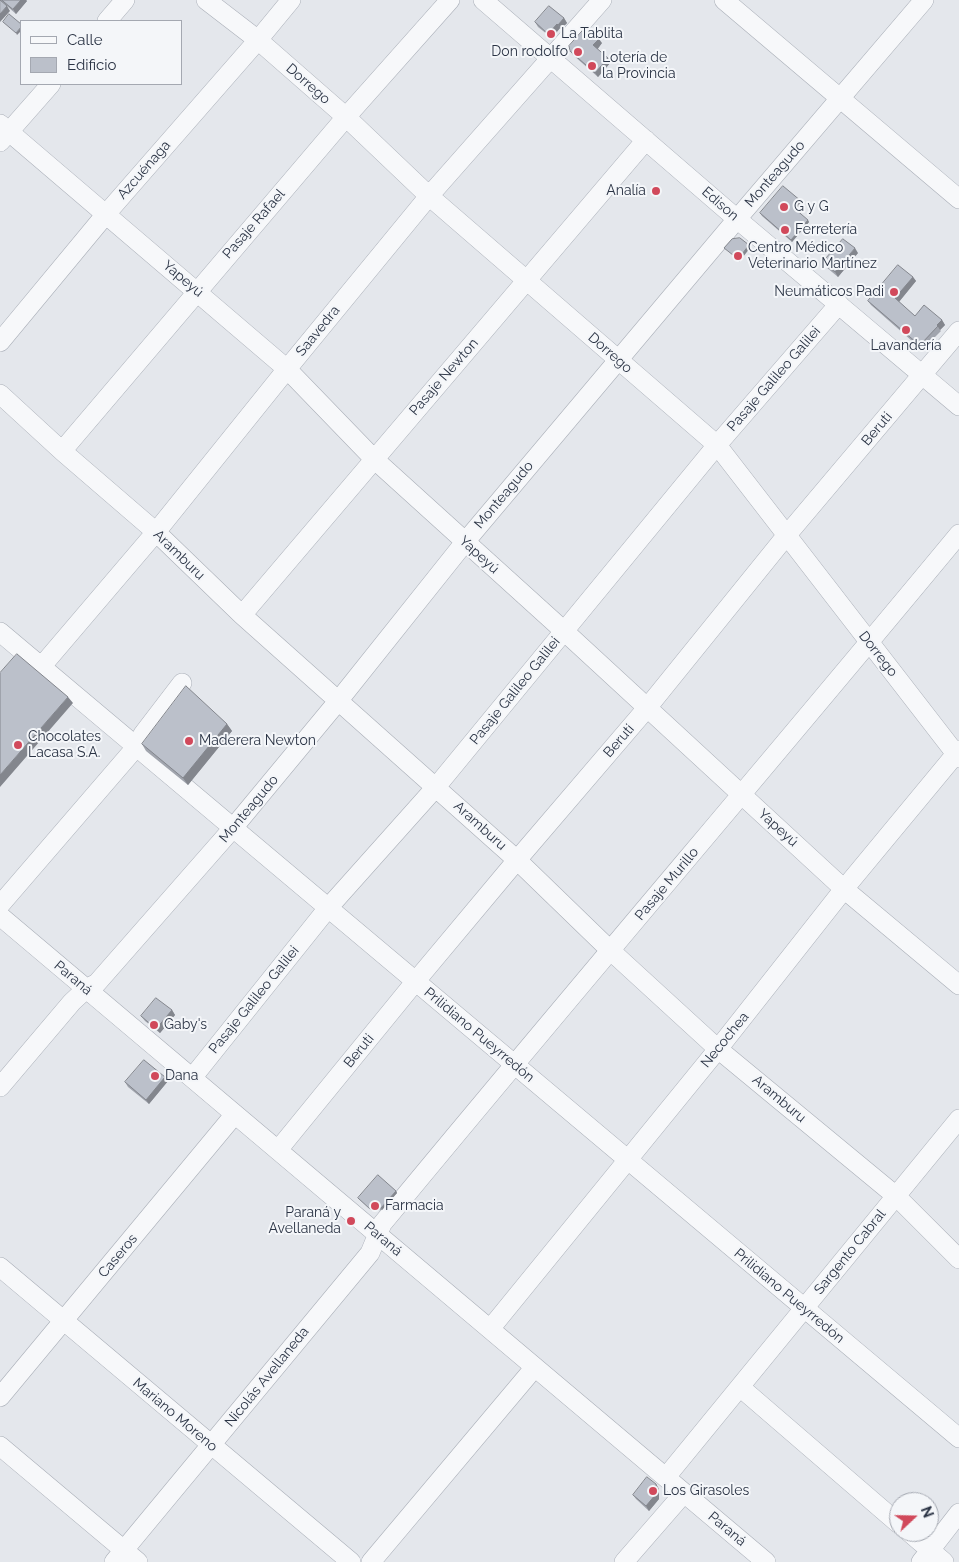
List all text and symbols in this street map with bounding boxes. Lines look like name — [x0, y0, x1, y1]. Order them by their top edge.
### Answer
legend — [20, 20, 182, 85]
place label: La Tablita — [561, 26, 623, 42]
marker: La Tablita — [545, 28, 557, 40]
text: Calle — [67, 31, 102, 49]
place label: Don rodolfo — [491, 44, 568, 60]
marker: Don rodolfo — [572, 46, 584, 58]
place label: Lotería de la Provincia — [602, 50, 676, 82]
text: Edificio — [67, 56, 117, 74]
street label: Dorrego — [282, 60, 334, 108]
marker: Lotería de la Provincia — [586, 60, 598, 72]
street label: Azcuénaga — [114, 137, 174, 203]
street label: Monteagudo — [741, 137, 809, 211]
place label: Analía — [606, 183, 646, 199]
street label: Edison — [698, 183, 742, 225]
marker: Analía — [650, 185, 662, 197]
street label: Pasaje Rafael — [219, 186, 289, 262]
place label: G y G — [794, 199, 829, 215]
marker: G y G — [778, 201, 790, 213]
place label: Ferretería — [795, 222, 857, 238]
marker: Ferretería — [779, 224, 791, 236]
place label: Centro Médico Veterinario Martínez — [748, 240, 877, 272]
marker: Centro Médico Veterinario Martínez — [732, 250, 744, 262]
street label: Yapeyú — [159, 257, 207, 301]
place label: Neumáticos Padi — [774, 284, 884, 300]
marker: Neumáticos Padi — [888, 286, 900, 298]
street label: Saavedra — [293, 302, 343, 360]
street label: Pasaje Galileo Galilei — [724, 323, 824, 435]
marker: Lavandería — [900, 324, 912, 336]
street label: Dorrego — [584, 329, 636, 377]
street label: Pasaje Newton — [406, 335, 482, 419]
place label: Lavandería — [870, 338, 942, 354]
street label: Beruti — [858, 409, 896, 449]
street label: Monteagudo — [471, 458, 537, 532]
street label: Aramburu — [150, 526, 208, 584]
street label: Yapeyú — [456, 533, 502, 577]
street label: Dorrego — [855, 628, 901, 680]
street label: Pasaje Galileo Galilei — [466, 634, 564, 748]
street label: Beruti — [600, 721, 638, 761]
place label: Chocolates Lacasa S.A. — [28, 729, 101, 762]
place label: Maderera Newton — [199, 733, 316, 749]
marker: Maderera Newton — [183, 735, 195, 747]
marker: Chocolates Lacasa S.A. — [12, 739, 24, 751]
street label: Monteagudo — [216, 772, 282, 846]
street label: Aramburu — [450, 798, 510, 854]
street label: Yapeyú — [755, 806, 801, 850]
street label: Pasaje Murillo — [632, 844, 702, 924]
street label: Pasaje Galileo Galilei — [205, 943, 303, 1057]
street label: Paraná — [51, 957, 95, 999]
street label: Prilidiano Pueyrredón — [421, 984, 537, 1086]
street label: Necochea — [698, 1009, 752, 1071]
place label: Gaby's — [164, 1017, 207, 1033]
marker: Gaby's — [148, 1019, 160, 1031]
street label: Beruti — [340, 1031, 378, 1071]
place label: Dana — [165, 1068, 198, 1084]
marker: Dana — [149, 1070, 161, 1082]
street label: Aramburu — [749, 1072, 809, 1126]
place label: Farmacia — [385, 1198, 444, 1214]
marker: Farmacia — [369, 1200, 381, 1212]
place label: Paraná y Avellaneda — [269, 1205, 341, 1238]
street label: Sargento Cabral — [811, 1206, 889, 1298]
marker: Paraná y Avellaneda — [345, 1215, 357, 1227]
street label: Paraná — [361, 1218, 405, 1260]
street label: Caseros — [95, 1231, 141, 1281]
street label: Prilidiano Pueyrredón — [731, 1245, 847, 1347]
street label: Nicolás Avellaneda — [221, 1324, 313, 1430]
street label: Mariano Moreno — [129, 1375, 221, 1455]
place label: Los Girasoles — [663, 1483, 749, 1499]
marker: Los Girasoles — [647, 1485, 659, 1497]
north arrow — [889, 1492, 939, 1542]
text: N — [918, 1504, 936, 1520]
street label: Paraná — [705, 1508, 749, 1550]

